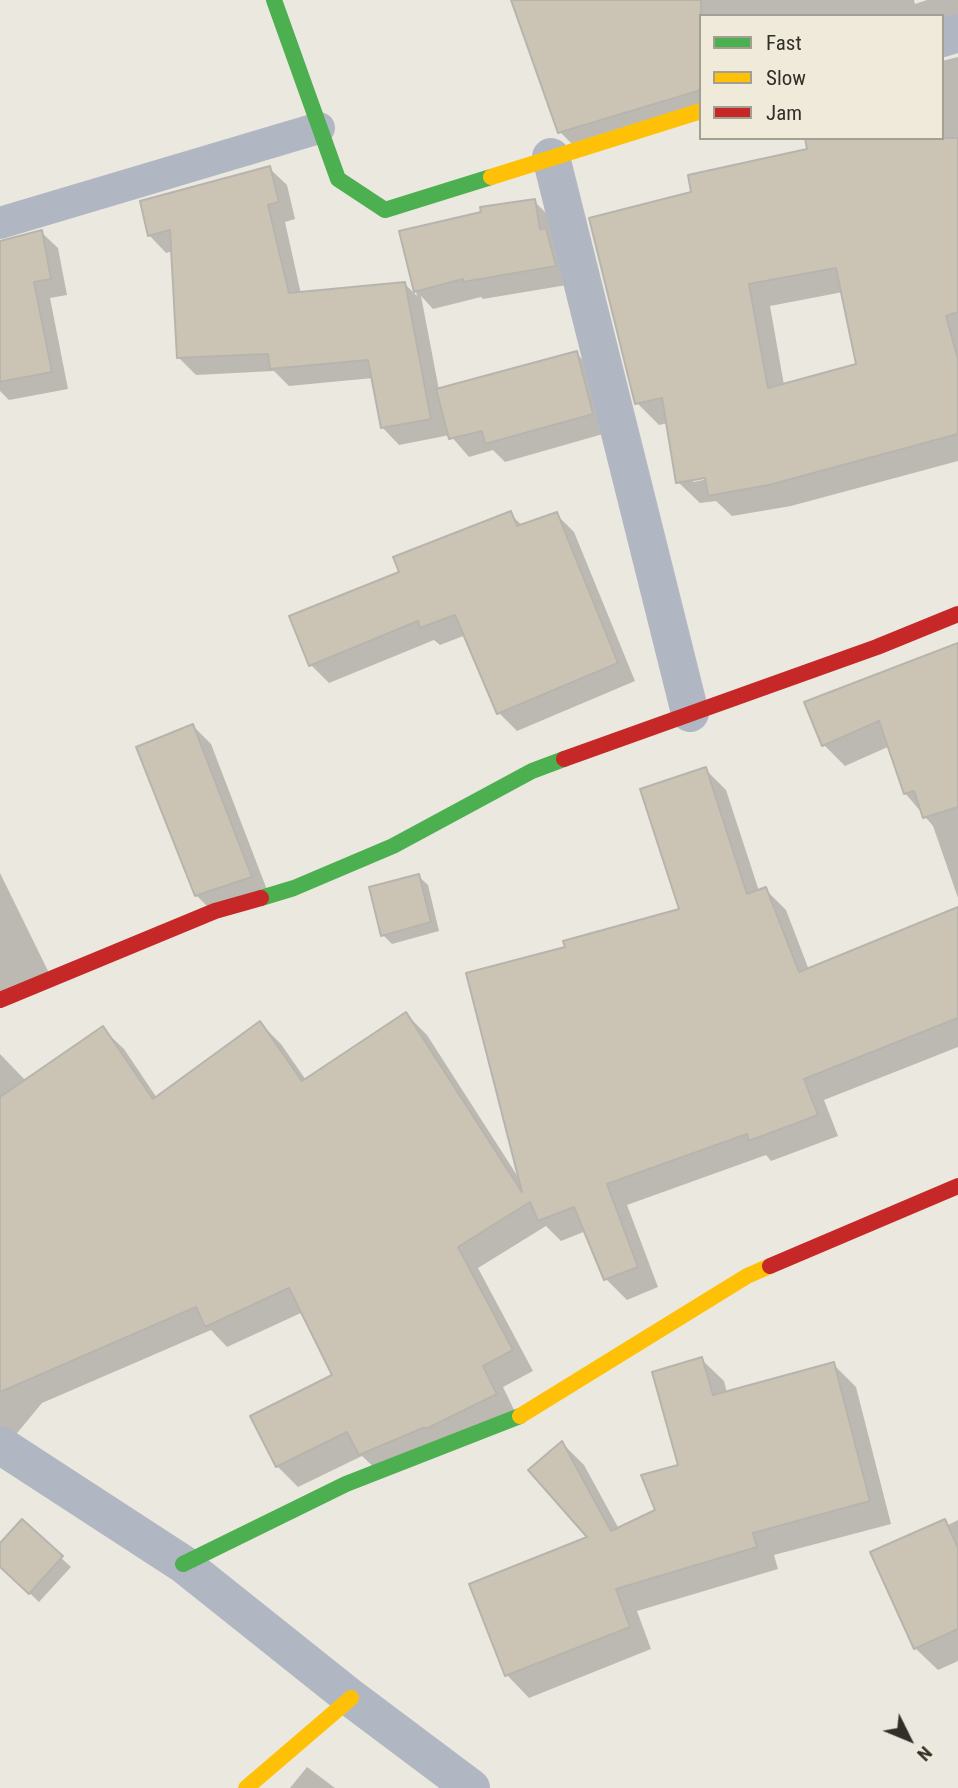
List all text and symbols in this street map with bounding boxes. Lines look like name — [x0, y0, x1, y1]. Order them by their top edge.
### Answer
legend — [699, 14, 944, 140]
text: Fast — [766, 31, 802, 55]
text: Slow — [766, 66, 806, 90]
text: Jam — [766, 101, 802, 125]
north arrow — [874, 1704, 944, 1774]
text: N — [912, 1742, 937, 1766]

